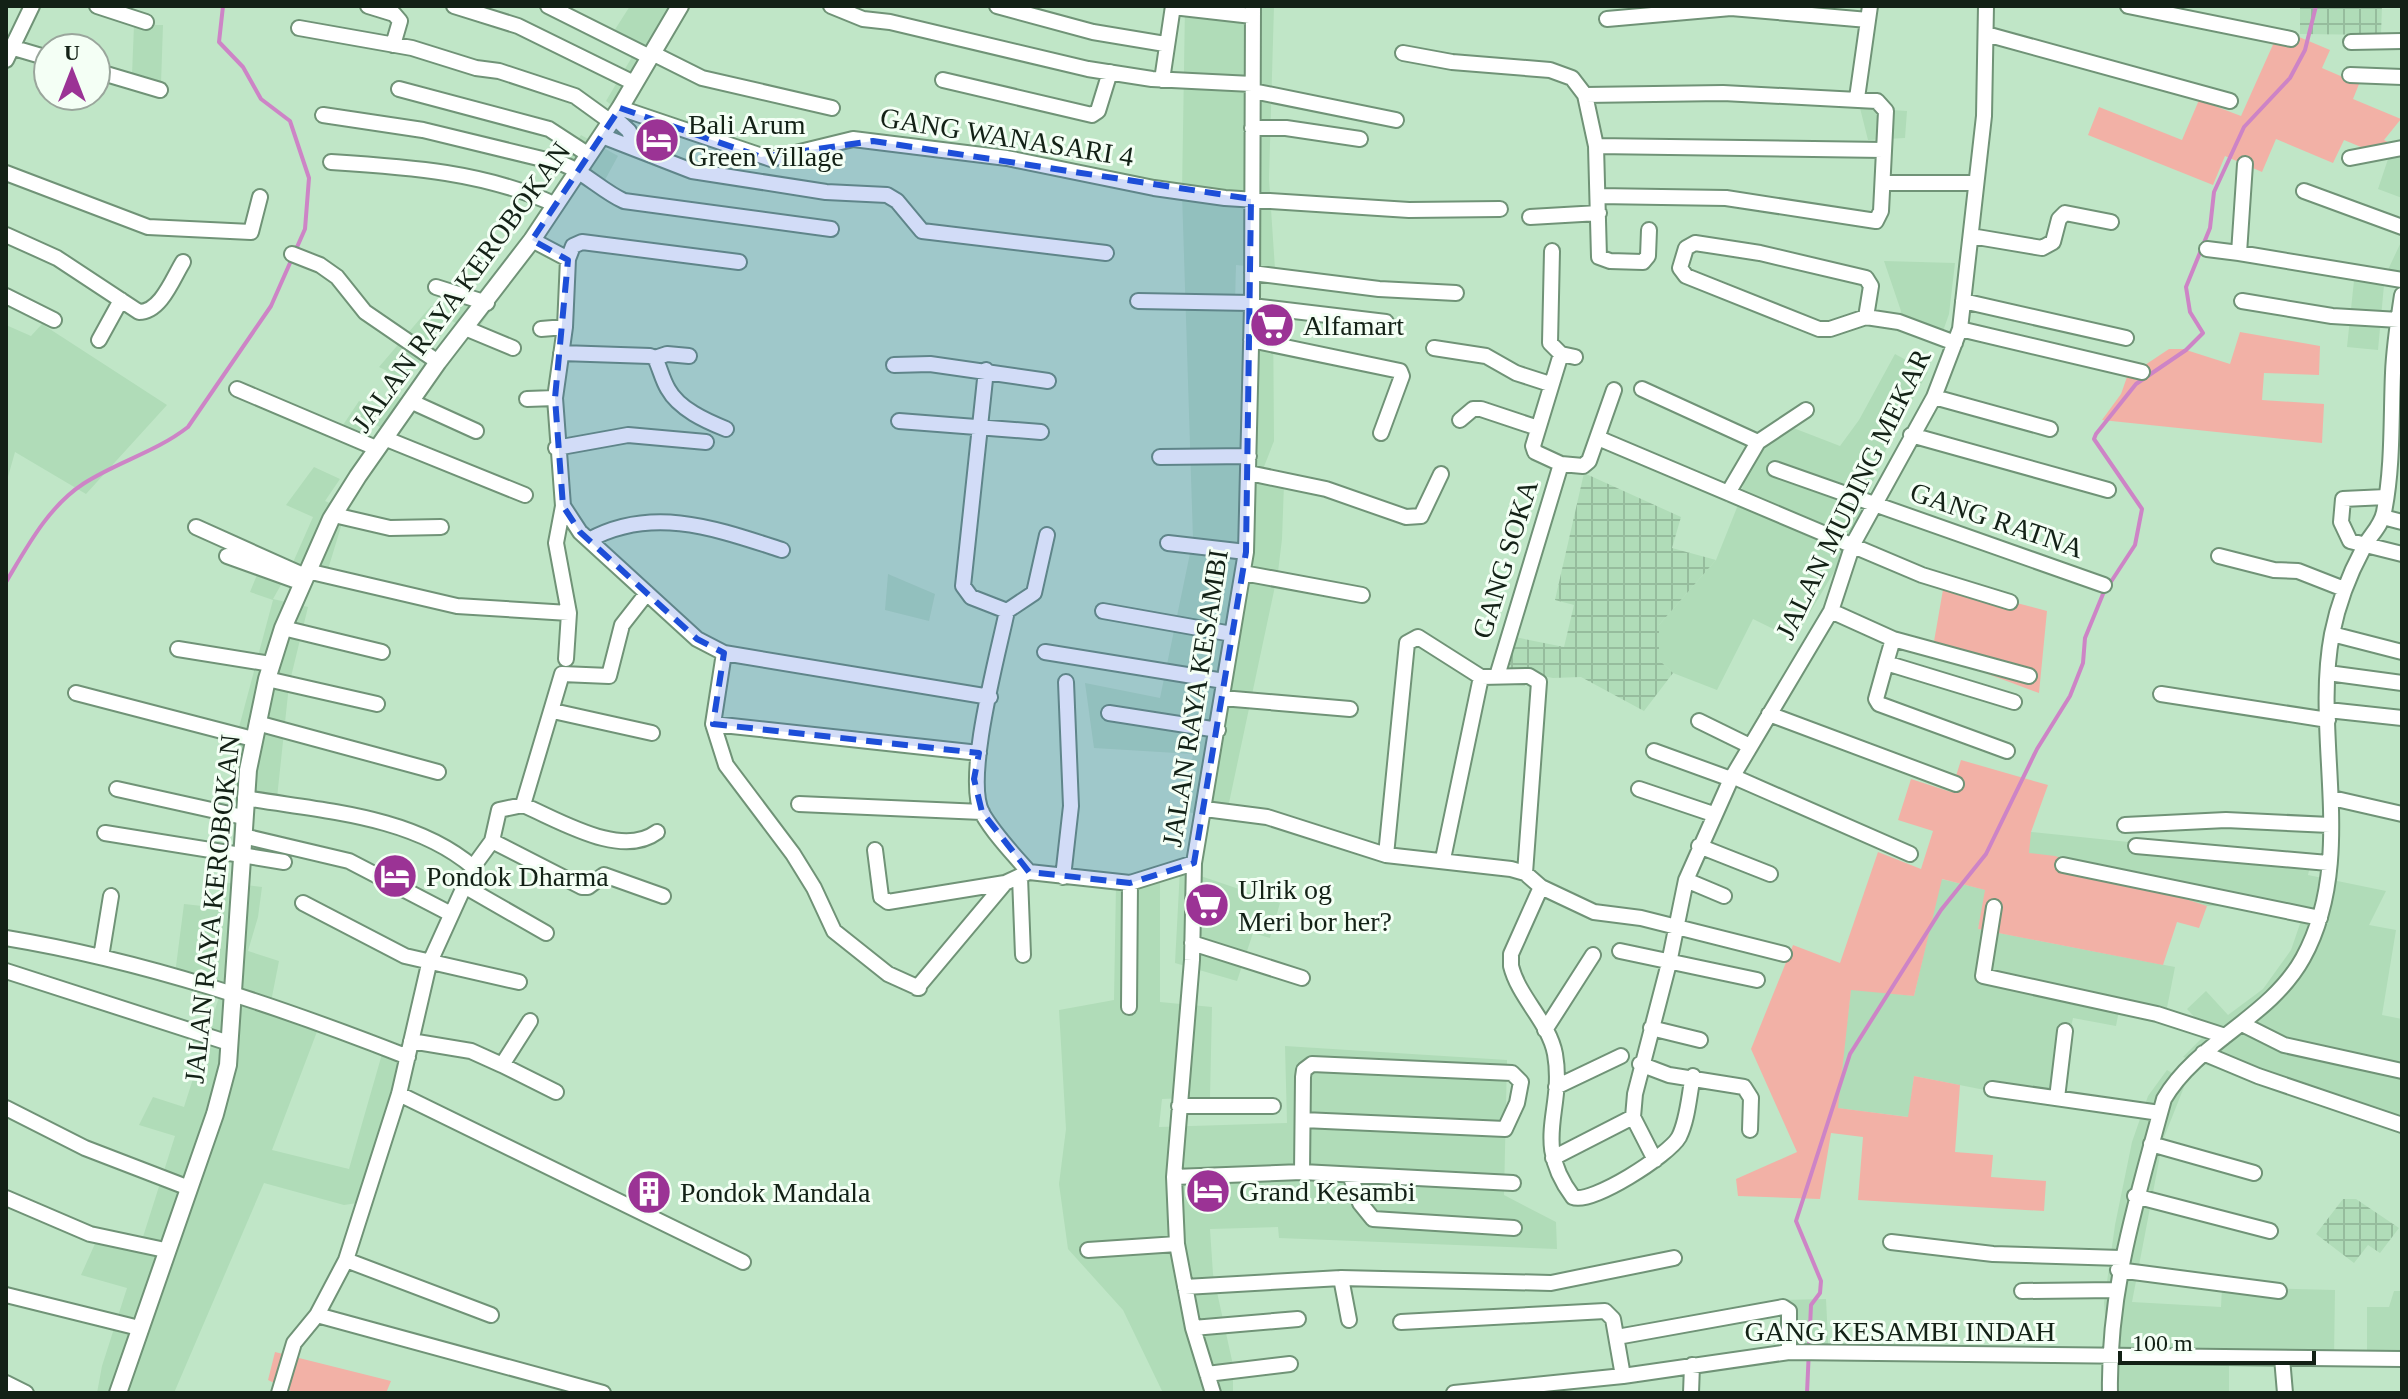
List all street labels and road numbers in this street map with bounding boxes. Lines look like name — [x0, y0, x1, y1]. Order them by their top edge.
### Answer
street label: GANG WANASARI 4 — [878, 102, 1136, 172]
street label: JALAN RAYA KEROBOKAN — [345, 136, 577, 438]
street label: JALAN MUDING MEKAR — [1769, 344, 1937, 644]
street label: GANG SOKA — [1466, 475, 1544, 642]
street label: GANG RATNA — [1906, 476, 2088, 564]
street label: JALAN RAYA KESAMBI — [1156, 547, 1234, 849]
street label: JALAN RAYA KEROBOKAN — [178, 733, 246, 1085]
street label: GANG KESAMBI INDAH — [1744, 1316, 2056, 1347]

